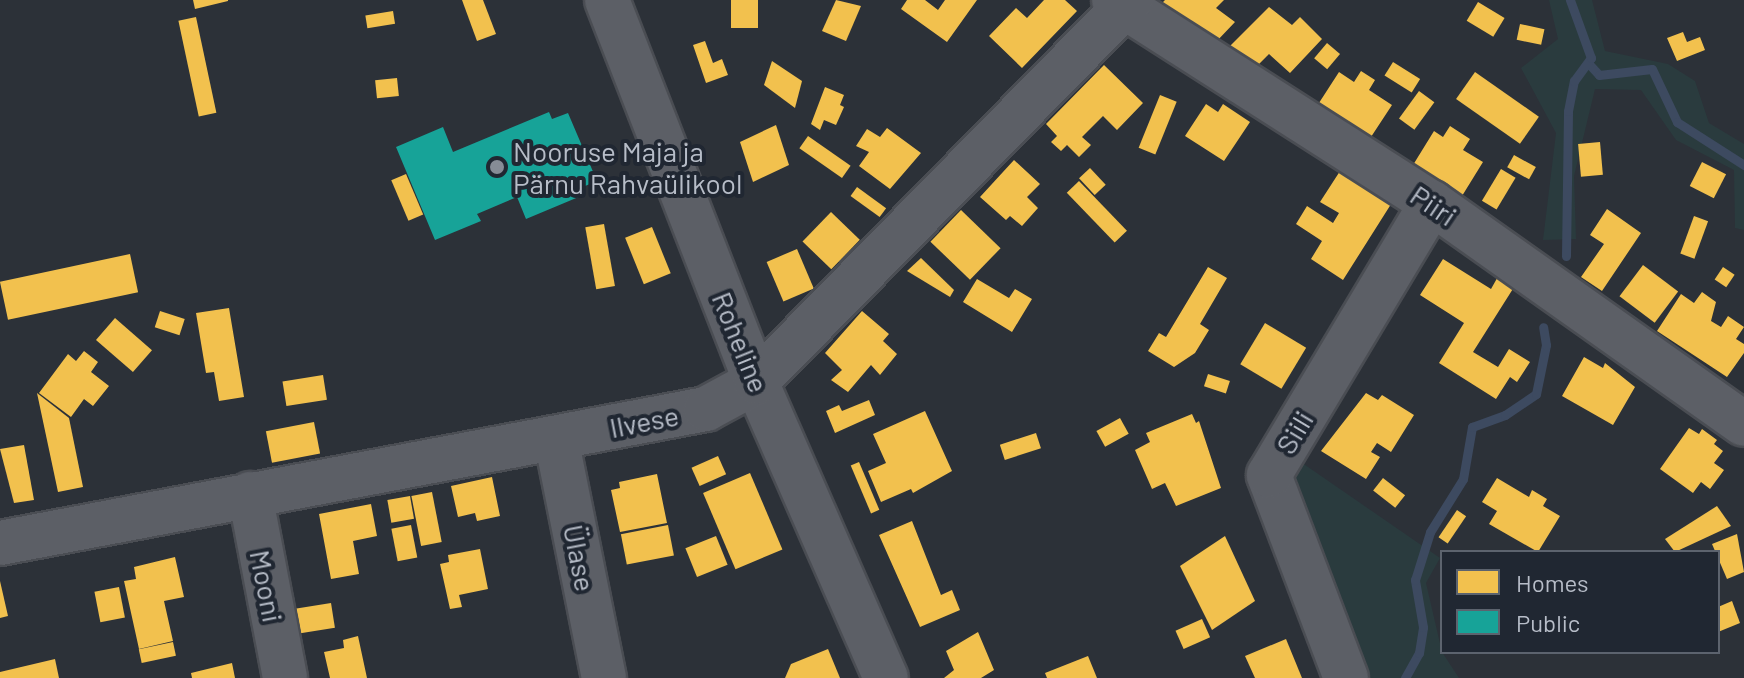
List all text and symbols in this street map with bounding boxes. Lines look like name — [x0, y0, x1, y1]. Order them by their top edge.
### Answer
place label: Nooruse Maja ja Pärnu Rahvaülikool — [513, 134, 742, 200]
marker: Nooruse Maja ja Pärnu Rahvaülikool — [488, 158, 506, 176]
street label: Piiri — [1405, 178, 1463, 232]
street label: Roheline — [706, 287, 776, 397]
street label: Ilvese — [607, 398, 681, 444]
street label: Siili — [1268, 404, 1320, 460]
street label: Ülase — [557, 522, 603, 594]
street label: Mooni — [244, 547, 290, 625]
legend — [1440, 550, 1720, 654]
text: Homes — [1516, 568, 1589, 597]
text: Public — [1516, 608, 1580, 637]

